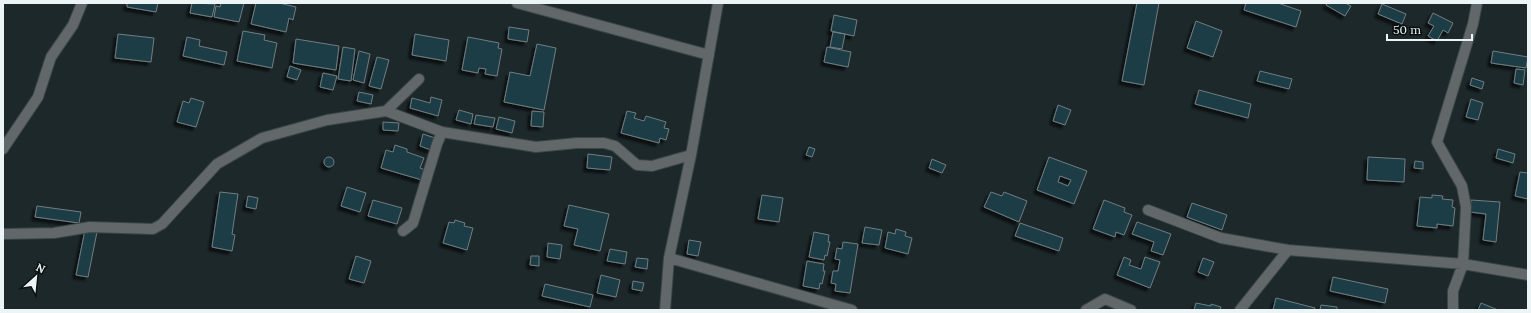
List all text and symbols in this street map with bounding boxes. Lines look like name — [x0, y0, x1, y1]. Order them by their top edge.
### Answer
scale bar — [1387, 16, 1472, 42]
text: 50 m — [1393, 22, 1421, 37]
north arrow — [16, 257, 56, 297]
text: N — [34, 260, 48, 276]

